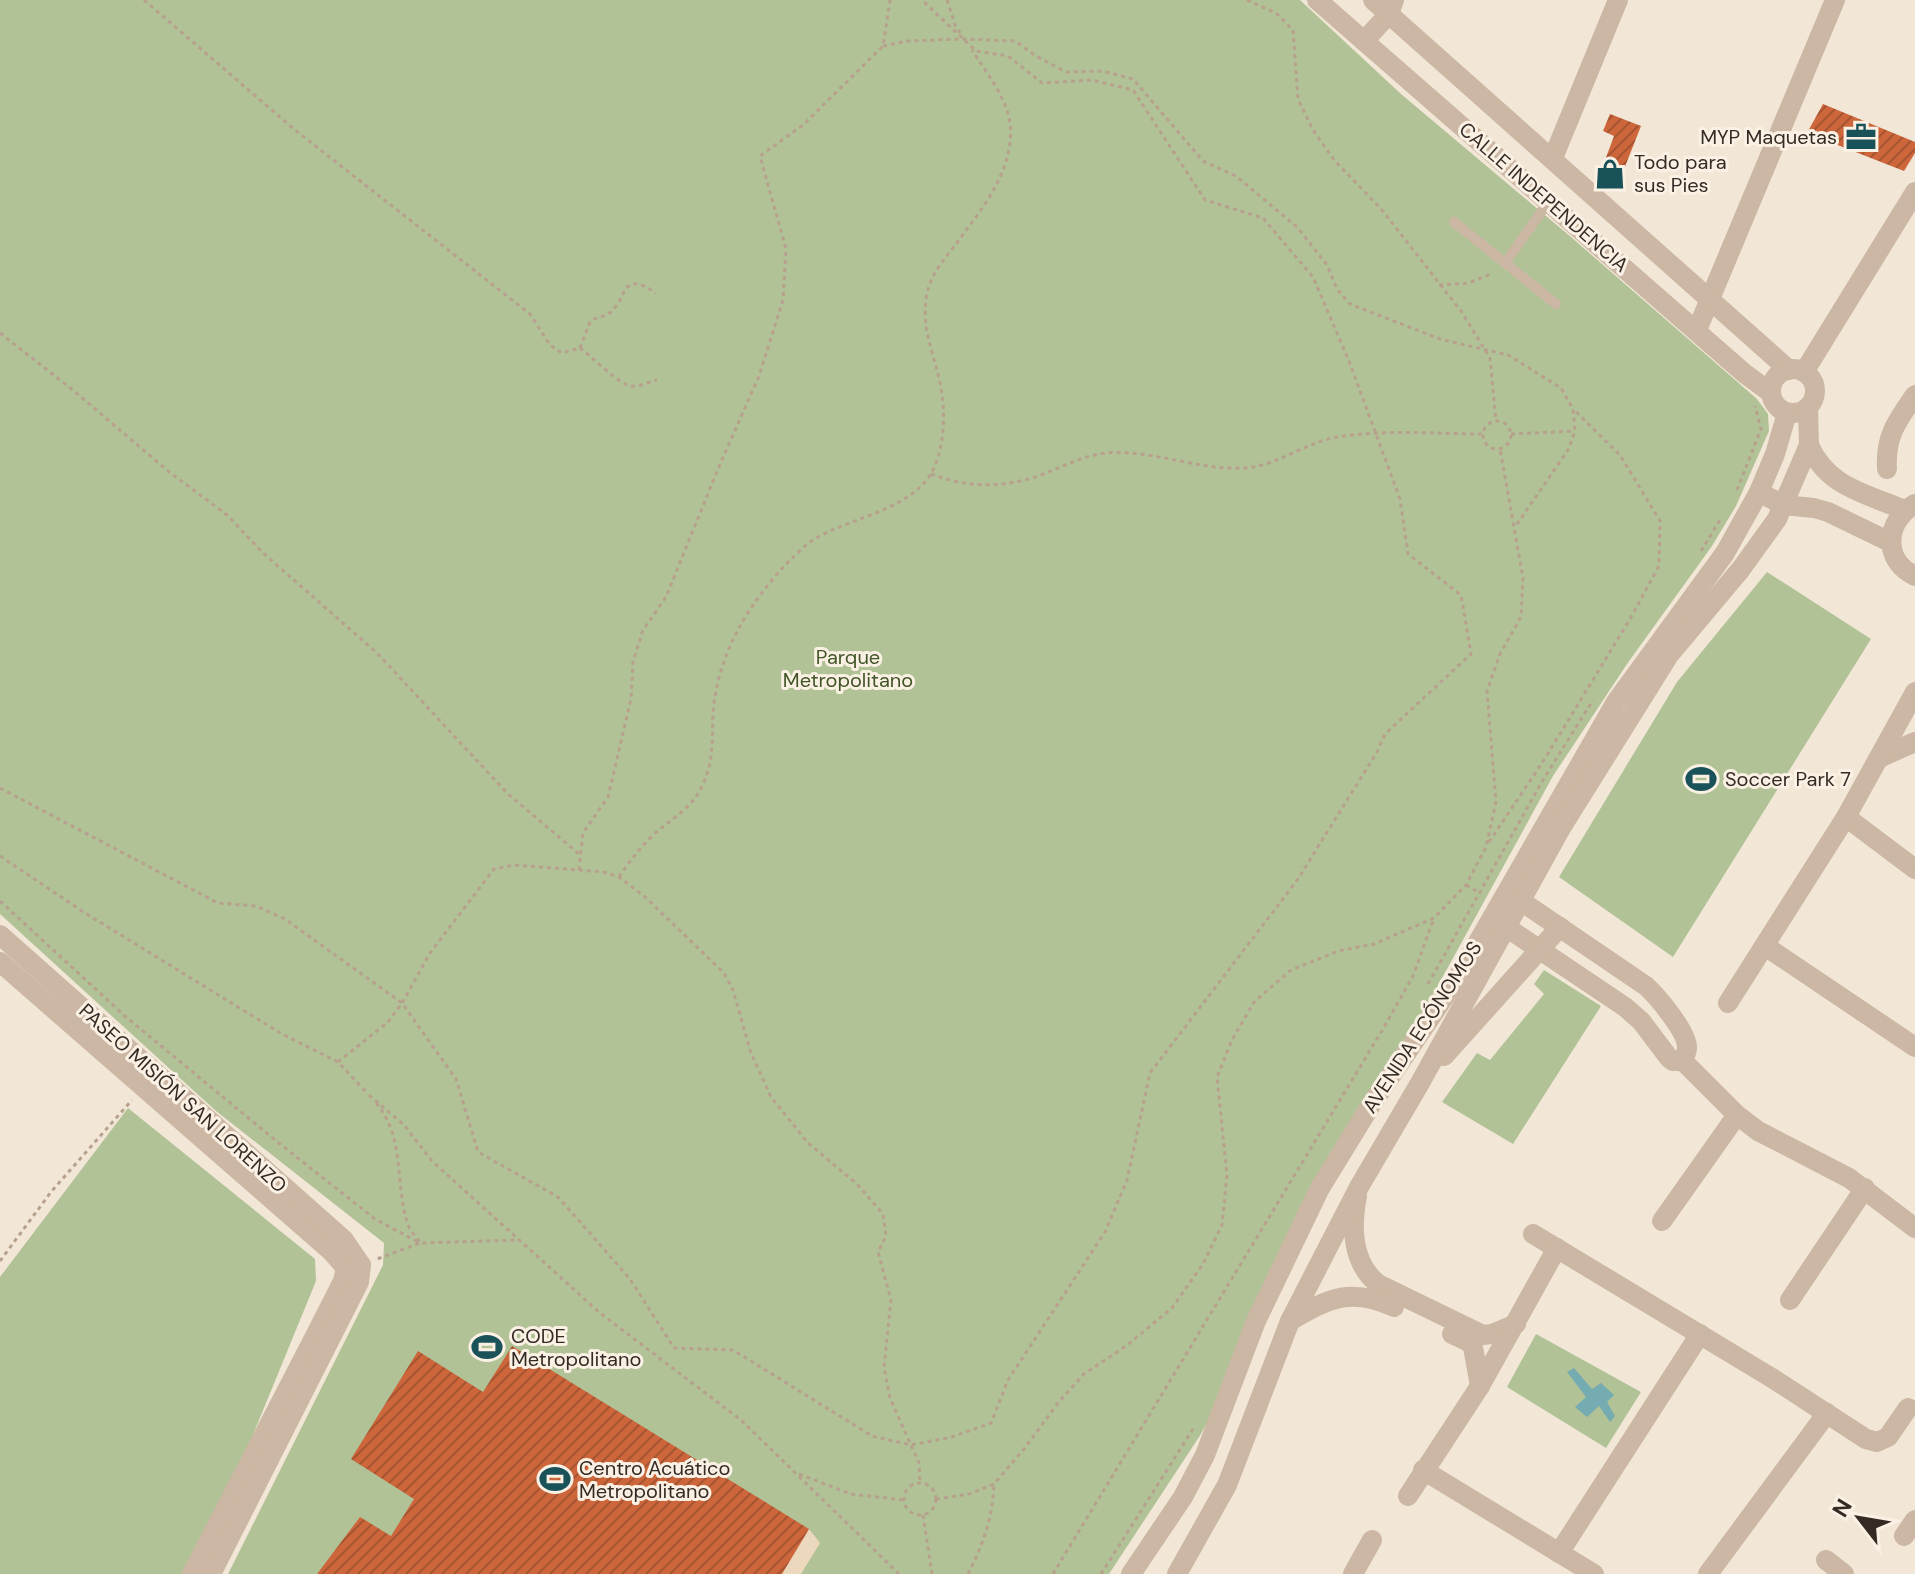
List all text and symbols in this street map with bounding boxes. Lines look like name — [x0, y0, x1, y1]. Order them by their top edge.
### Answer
street label: CALLE INDEPENDENCIA — [1454, 116, 1634, 278]
office icon: MYP Maquetas — [1844, 120, 1878, 154]
place label: MYP Maquetas — [1700, 124, 1837, 150]
place label: Todo para sus Pies — [1634, 149, 1727, 198]
shop icon: Todo para sus Pies — [1593, 157, 1627, 191]
park label: Parque Metropolitano — [783, 644, 913, 693]
sports icon: Soccer Park 7 — [1684, 762, 1718, 796]
place label: Soccer Park 7 — [1725, 766, 1851, 792]
street label: AVENIDA ECÓNOMOS — [1357, 936, 1487, 1118]
street label: PASEO MISIÓN SAN LORENZO — [74, 998, 292, 1198]
place label: CODE Metropolitano — [511, 1323, 641, 1372]
sports icon: CODE Metropolitano — [470, 1330, 504, 1364]
place label: Centro Acuático Metropolitano — [579, 1455, 730, 1504]
sports icon: Centro Acuático Metropolitano — [538, 1462, 572, 1496]
north arrow — [1819, 1478, 1899, 1558]
text: N — [1826, 1494, 1859, 1522]

